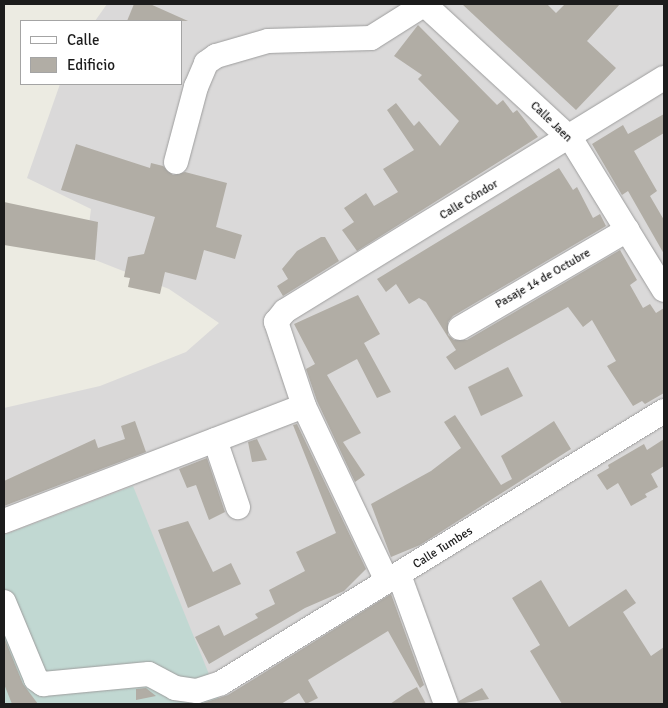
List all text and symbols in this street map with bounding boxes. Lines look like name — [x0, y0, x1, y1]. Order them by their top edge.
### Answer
legend — [20, 20, 182, 85]
text: Calle — [67, 31, 100, 49]
text: Edificio — [67, 56, 115, 74]
street label: Calle Jaen — [527, 99, 575, 145]
street label: Calle Cóndor — [437, 177, 501, 223]
street label: Pasaje 14 de Octubre — [493, 246, 593, 312]
street label: Calle Tumbes — [411, 524, 475, 572]

